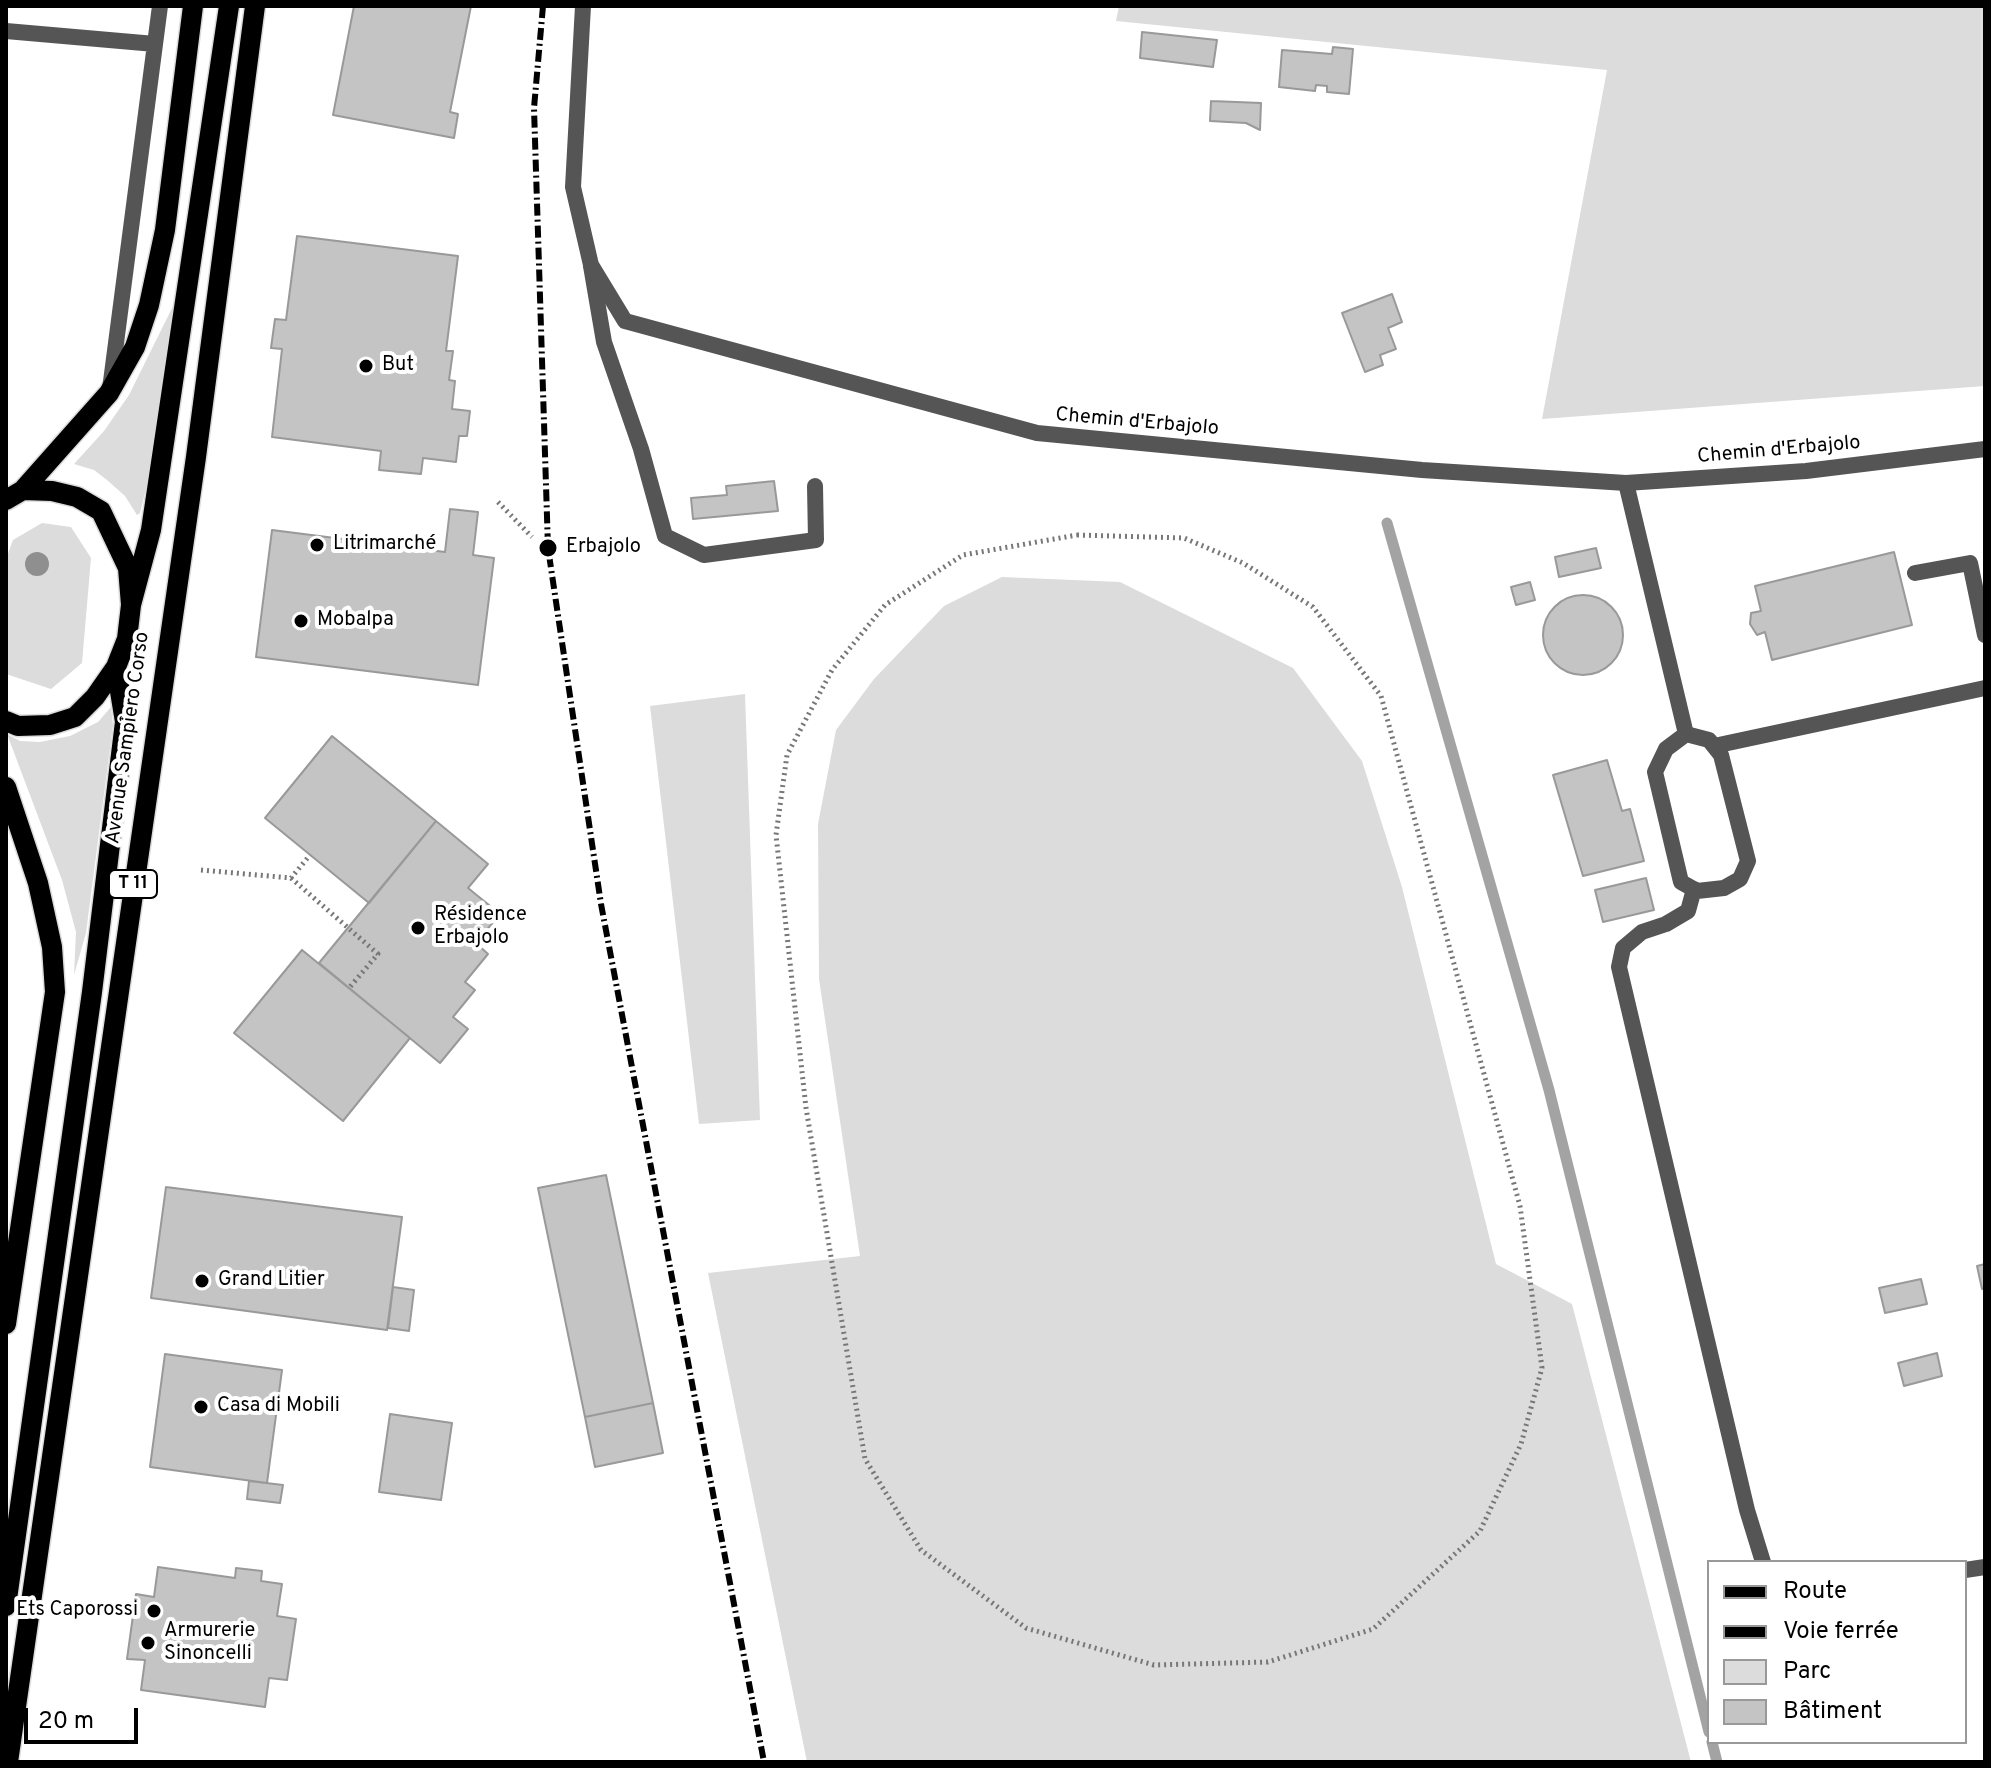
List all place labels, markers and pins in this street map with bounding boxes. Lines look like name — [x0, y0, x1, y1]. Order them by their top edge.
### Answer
place label: But — [382, 354, 414, 378]
marker: But — [357, 357, 375, 375]
place label: Litrimarché — [333, 533, 436, 557]
marker: Litrimarché — [308, 536, 326, 554]
place label: Erbajolo — [566, 536, 641, 560]
marker: Erbajolo — [537, 537, 559, 559]
place label: Mobalpa — [317, 609, 394, 633]
marker: Mobalpa — [292, 612, 310, 630]
place label: Résidence Erbajolo — [434, 904, 527, 951]
marker: Résidence Erbajolo — [409, 919, 427, 937]
place label: Grand Litier — [218, 1269, 325, 1293]
marker: Grand Litier — [193, 1272, 211, 1290]
place label: Casa di Mobili — [217, 1395, 340, 1419]
marker: Casa di Mobili — [192, 1398, 210, 1416]
place label: Ets Caporossi — [16, 1599, 138, 1623]
marker: Ets Caporossi — [145, 1602, 163, 1620]
place label: Armurerie Sinoncelli — [164, 1620, 255, 1667]
marker: Armurerie Sinoncelli — [139, 1634, 157, 1652]

